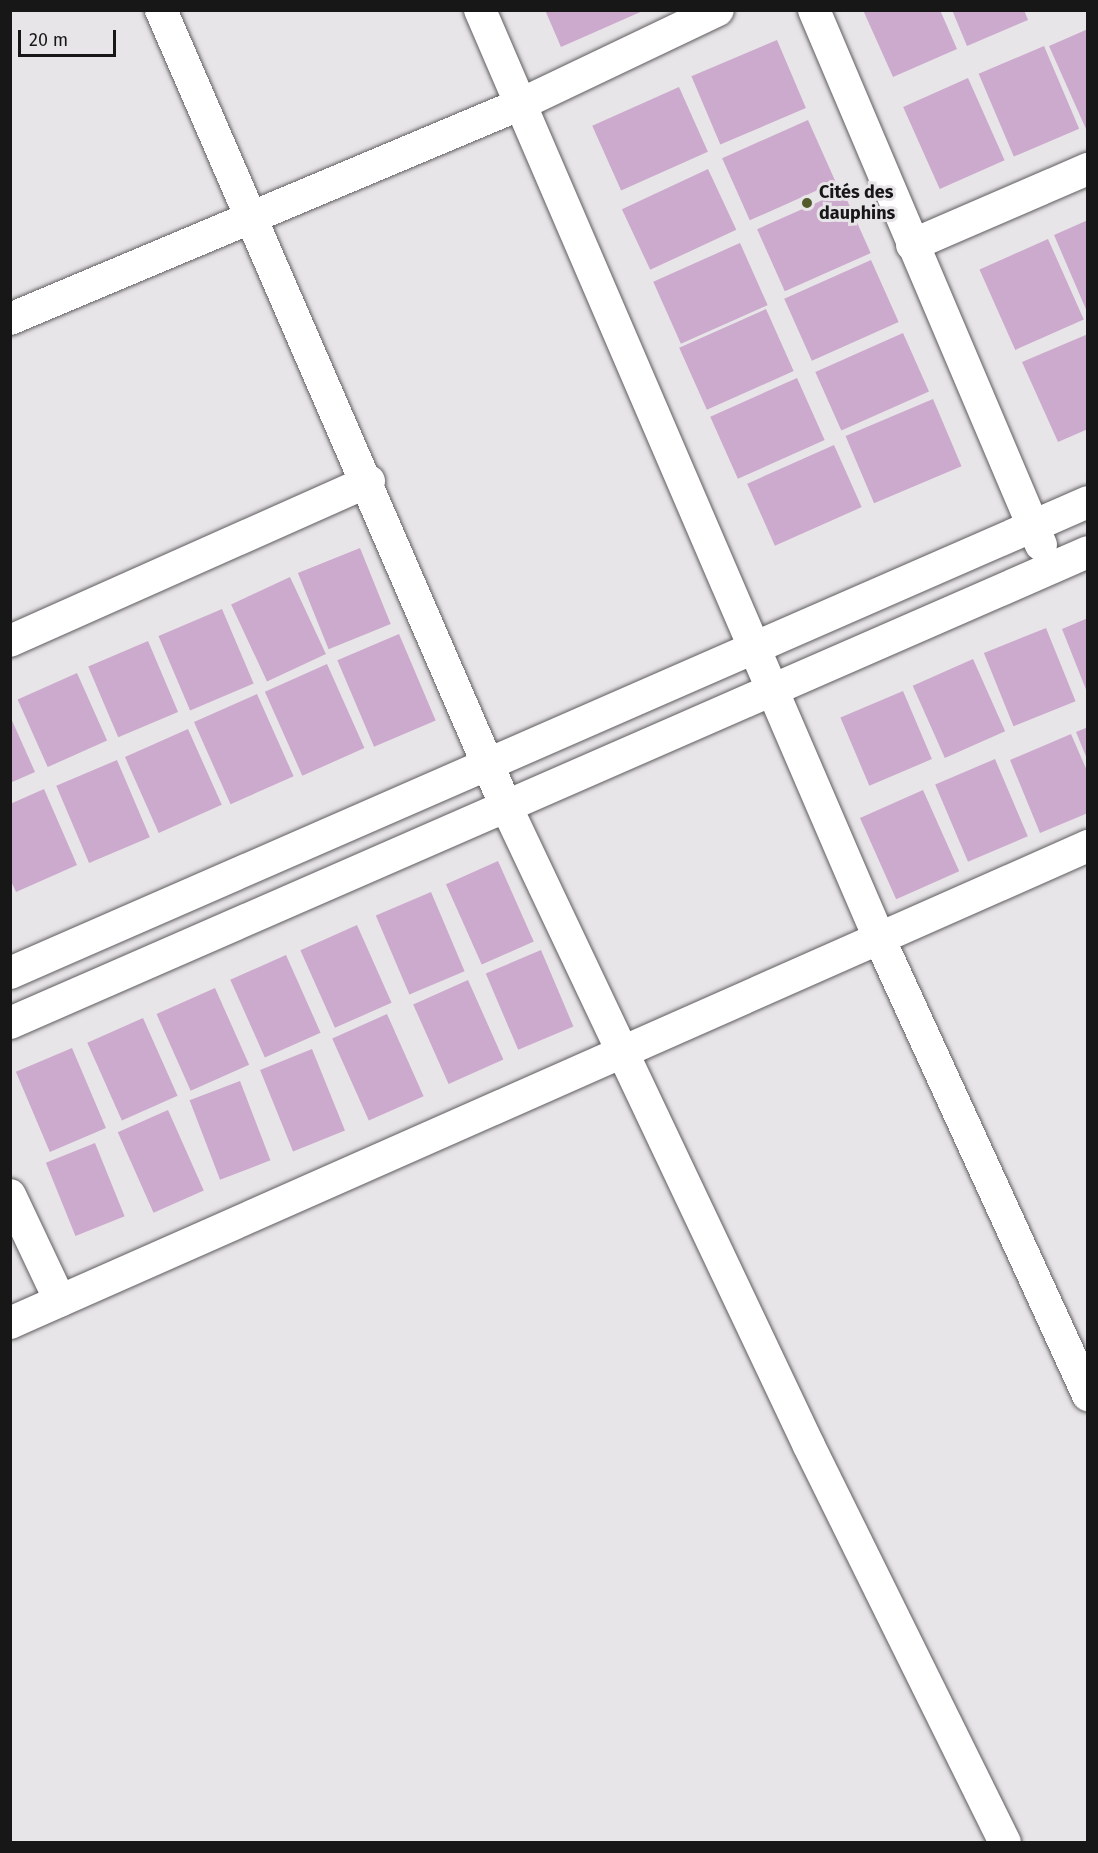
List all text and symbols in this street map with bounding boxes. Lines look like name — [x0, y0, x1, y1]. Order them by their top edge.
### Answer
scale bar — [21, 18, 118, 56]
text: 20 m — [29, 29, 68, 51]
place label: Cités des dauphins — [819, 182, 895, 224]
marker: Cités des dauphins — [800, 196, 814, 210]

